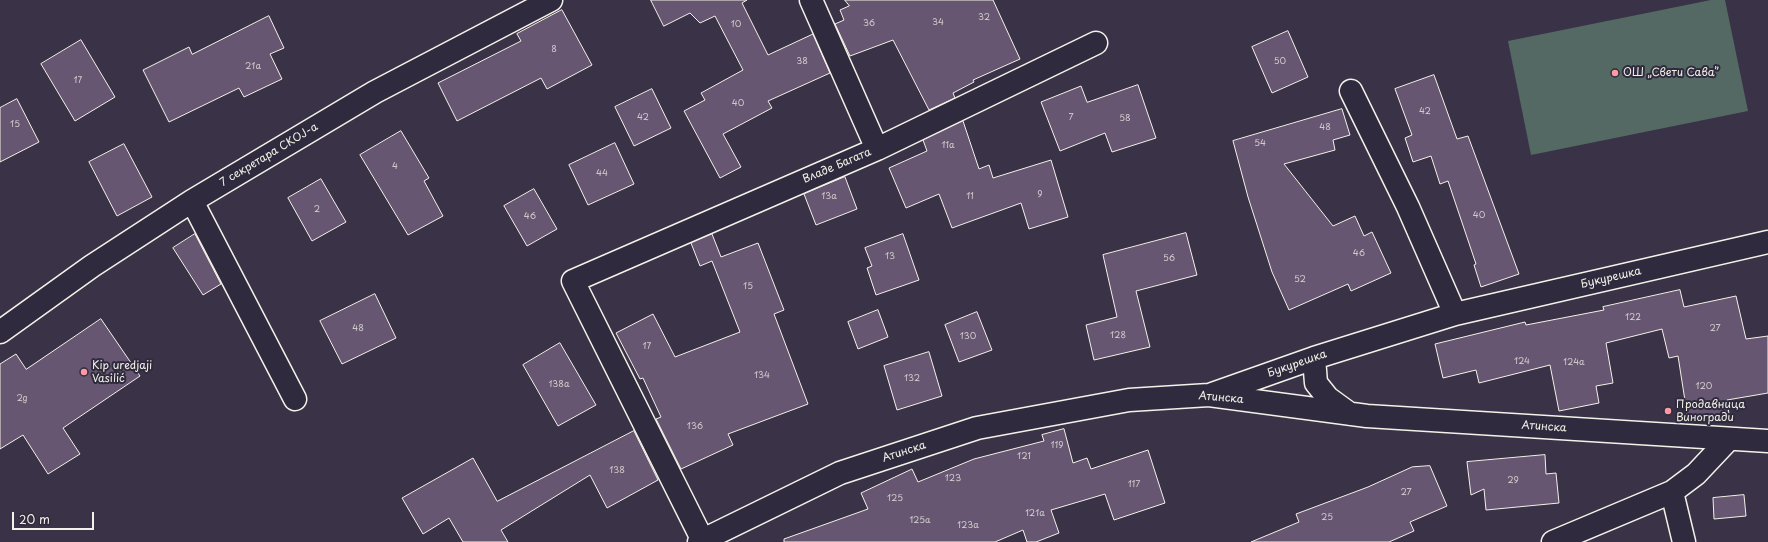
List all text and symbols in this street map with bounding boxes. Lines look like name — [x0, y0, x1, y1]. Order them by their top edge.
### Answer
house number: 32 — [978, 13, 990, 23]
house number: 34 — [932, 18, 944, 28]
house number: 36 — [863, 19, 875, 29]
house number: 10 — [731, 20, 741, 30]
house number: 8 — [551, 45, 557, 55]
house number: 38 — [796, 57, 808, 67]
house number: 50 — [1274, 57, 1286, 67]
house number: 21a — [245, 62, 261, 72]
place label: ОШ „Свети Сава” — [1623, 66, 1719, 80]
marker: ОШ „Свети Сава” — [1610, 68, 1620, 78]
house number: 17 — [74, 76, 82, 86]
house number: 40 — [732, 99, 744, 109]
house number: 42 — [1419, 107, 1431, 117]
house number: 42 — [637, 113, 649, 123]
house number: 7 — [1068, 113, 1074, 123]
house number: 58 — [1119, 114, 1131, 124]
house number: 15 — [10, 120, 20, 130]
street label: 7 секретара СКОЈ-а — [218, 121, 320, 189]
house number: 48 — [1319, 123, 1331, 133]
house number: 54 — [1254, 139, 1266, 149]
house number: 11a — [941, 141, 955, 151]
street label: Владе Багата — [801, 146, 873, 186]
house number: 4 — [392, 162, 398, 172]
house number: 44 — [596, 169, 608, 179]
house number: 9 — [1037, 190, 1043, 200]
house number: 13a — [821, 192, 837, 202]
house number: 11 — [966, 192, 974, 202]
house number: 2 — [314, 205, 320, 215]
house number: 40 — [1473, 211, 1485, 221]
house number: 46 — [524, 212, 536, 222]
house number: 46 — [1353, 249, 1365, 259]
house number: 13 — [885, 252, 895, 262]
house number: 56 — [1163, 254, 1175, 264]
street label: Букурешка — [1579, 265, 1643, 291]
house number: 52 — [1294, 275, 1306, 285]
house number: 15 — [743, 282, 753, 292]
house number: 122 — [1625, 313, 1641, 323]
house number: 48 — [352, 324, 364, 334]
house number: 27 — [1709, 324, 1721, 334]
house number: 128 — [1110, 331, 1126, 341]
house number: 130 — [960, 332, 976, 342]
house number: 17 — [643, 342, 651, 352]
street label: Букурешка — [1266, 348, 1328, 380]
house number: 124 — [1514, 357, 1530, 367]
house number: 124a — [1563, 358, 1585, 368]
place label: Kip uredjaji Vasilić — [92, 359, 152, 385]
marker: Kip uredjaji Vasilić — [79, 367, 89, 377]
house number: 134 — [754, 371, 770, 381]
house number: 132 — [904, 374, 920, 384]
house number: 138a — [548, 380, 570, 390]
house number: 120 — [1696, 382, 1712, 392]
street label: Атинска — [1198, 389, 1244, 407]
house number: 2g — [16, 394, 28, 404]
place label: Продавница Виногради — [1676, 398, 1745, 424]
marker: Продавница Виногради — [1663, 406, 1673, 416]
street label: Атинска — [1521, 419, 1567, 435]
house number: 136 — [687, 422, 703, 432]
street label: Атинска — [880, 439, 928, 465]
house number: 119 — [1051, 441, 1063, 451]
house number: 121 — [1017, 452, 1031, 462]
house number: 138 — [609, 466, 625, 476]
house number: 123 — [945, 474, 961, 484]
house number: 29 — [1507, 476, 1519, 486]
house number: 117 — [1128, 480, 1140, 490]
house number: 27 — [1400, 488, 1412, 498]
house number: 125 — [887, 494, 903, 504]
scale bar — [14, 504, 96, 530]
house number: 121a — [1025, 509, 1045, 519]
text: 20 m — [19, 510, 50, 528]
house number: 25 — [1321, 513, 1333, 523]
house number: 125a — [909, 516, 931, 526]
house number: 123a — [957, 521, 979, 531]

